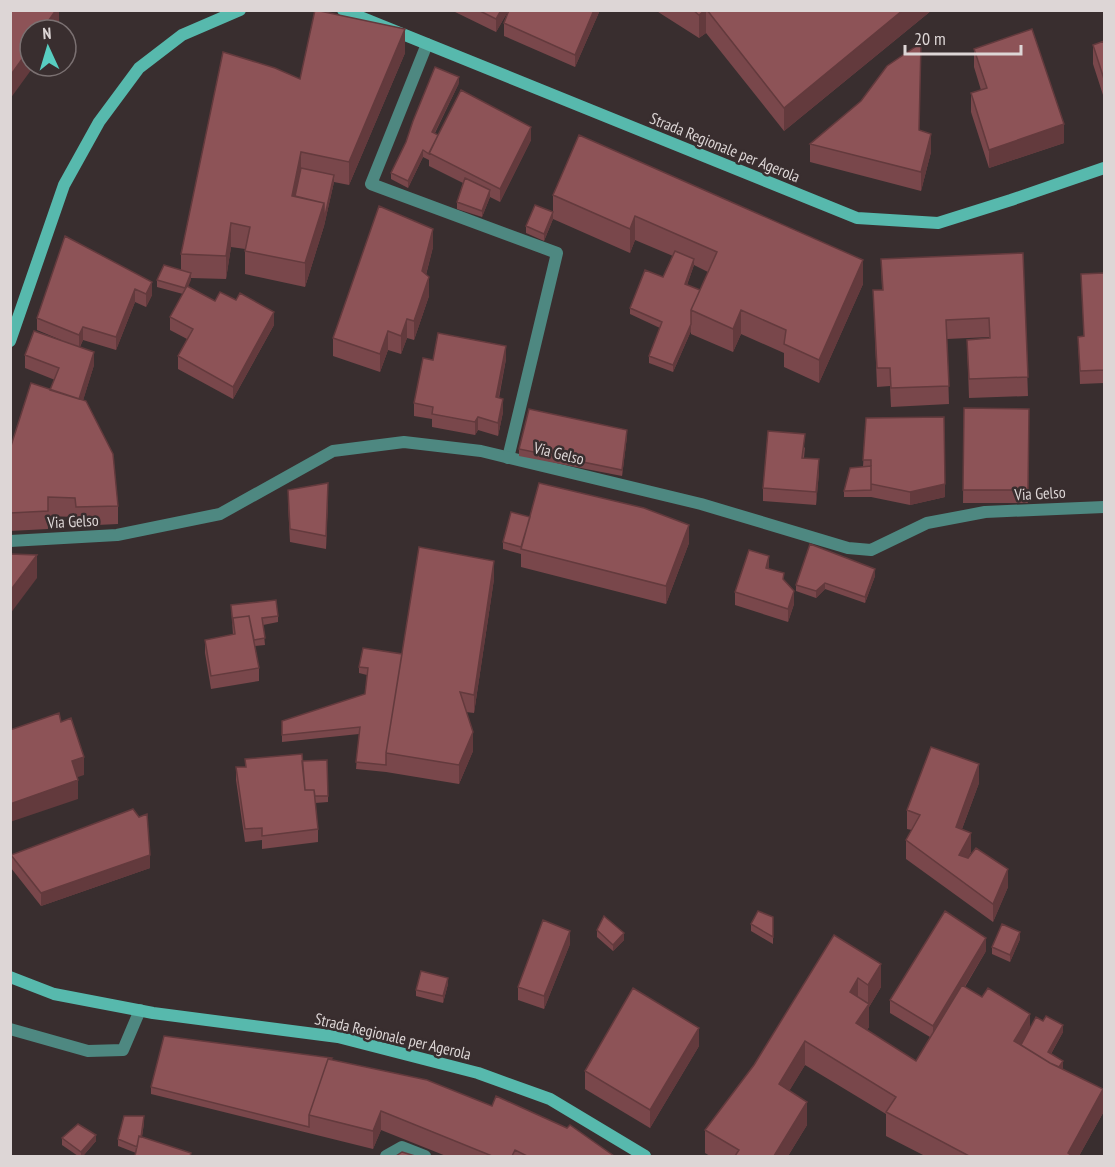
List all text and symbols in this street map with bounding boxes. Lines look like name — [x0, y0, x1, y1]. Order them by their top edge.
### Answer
north arrow — [18, 18, 78, 78]
scale bar — [905, 18, 1020, 56]
text: N — [42, 23, 52, 43]
text: 20 m — [914, 27, 946, 50]
street label: Strada Regionale per Agerola — [647, 108, 803, 186]
street label: Via Gelso — [531, 437, 586, 469]
street label: Via Gelso — [1013, 482, 1066, 504]
street label: Via Gelso — [46, 510, 99, 532]
street label: Strada Regionale per Agerola — [313, 1008, 473, 1064]

